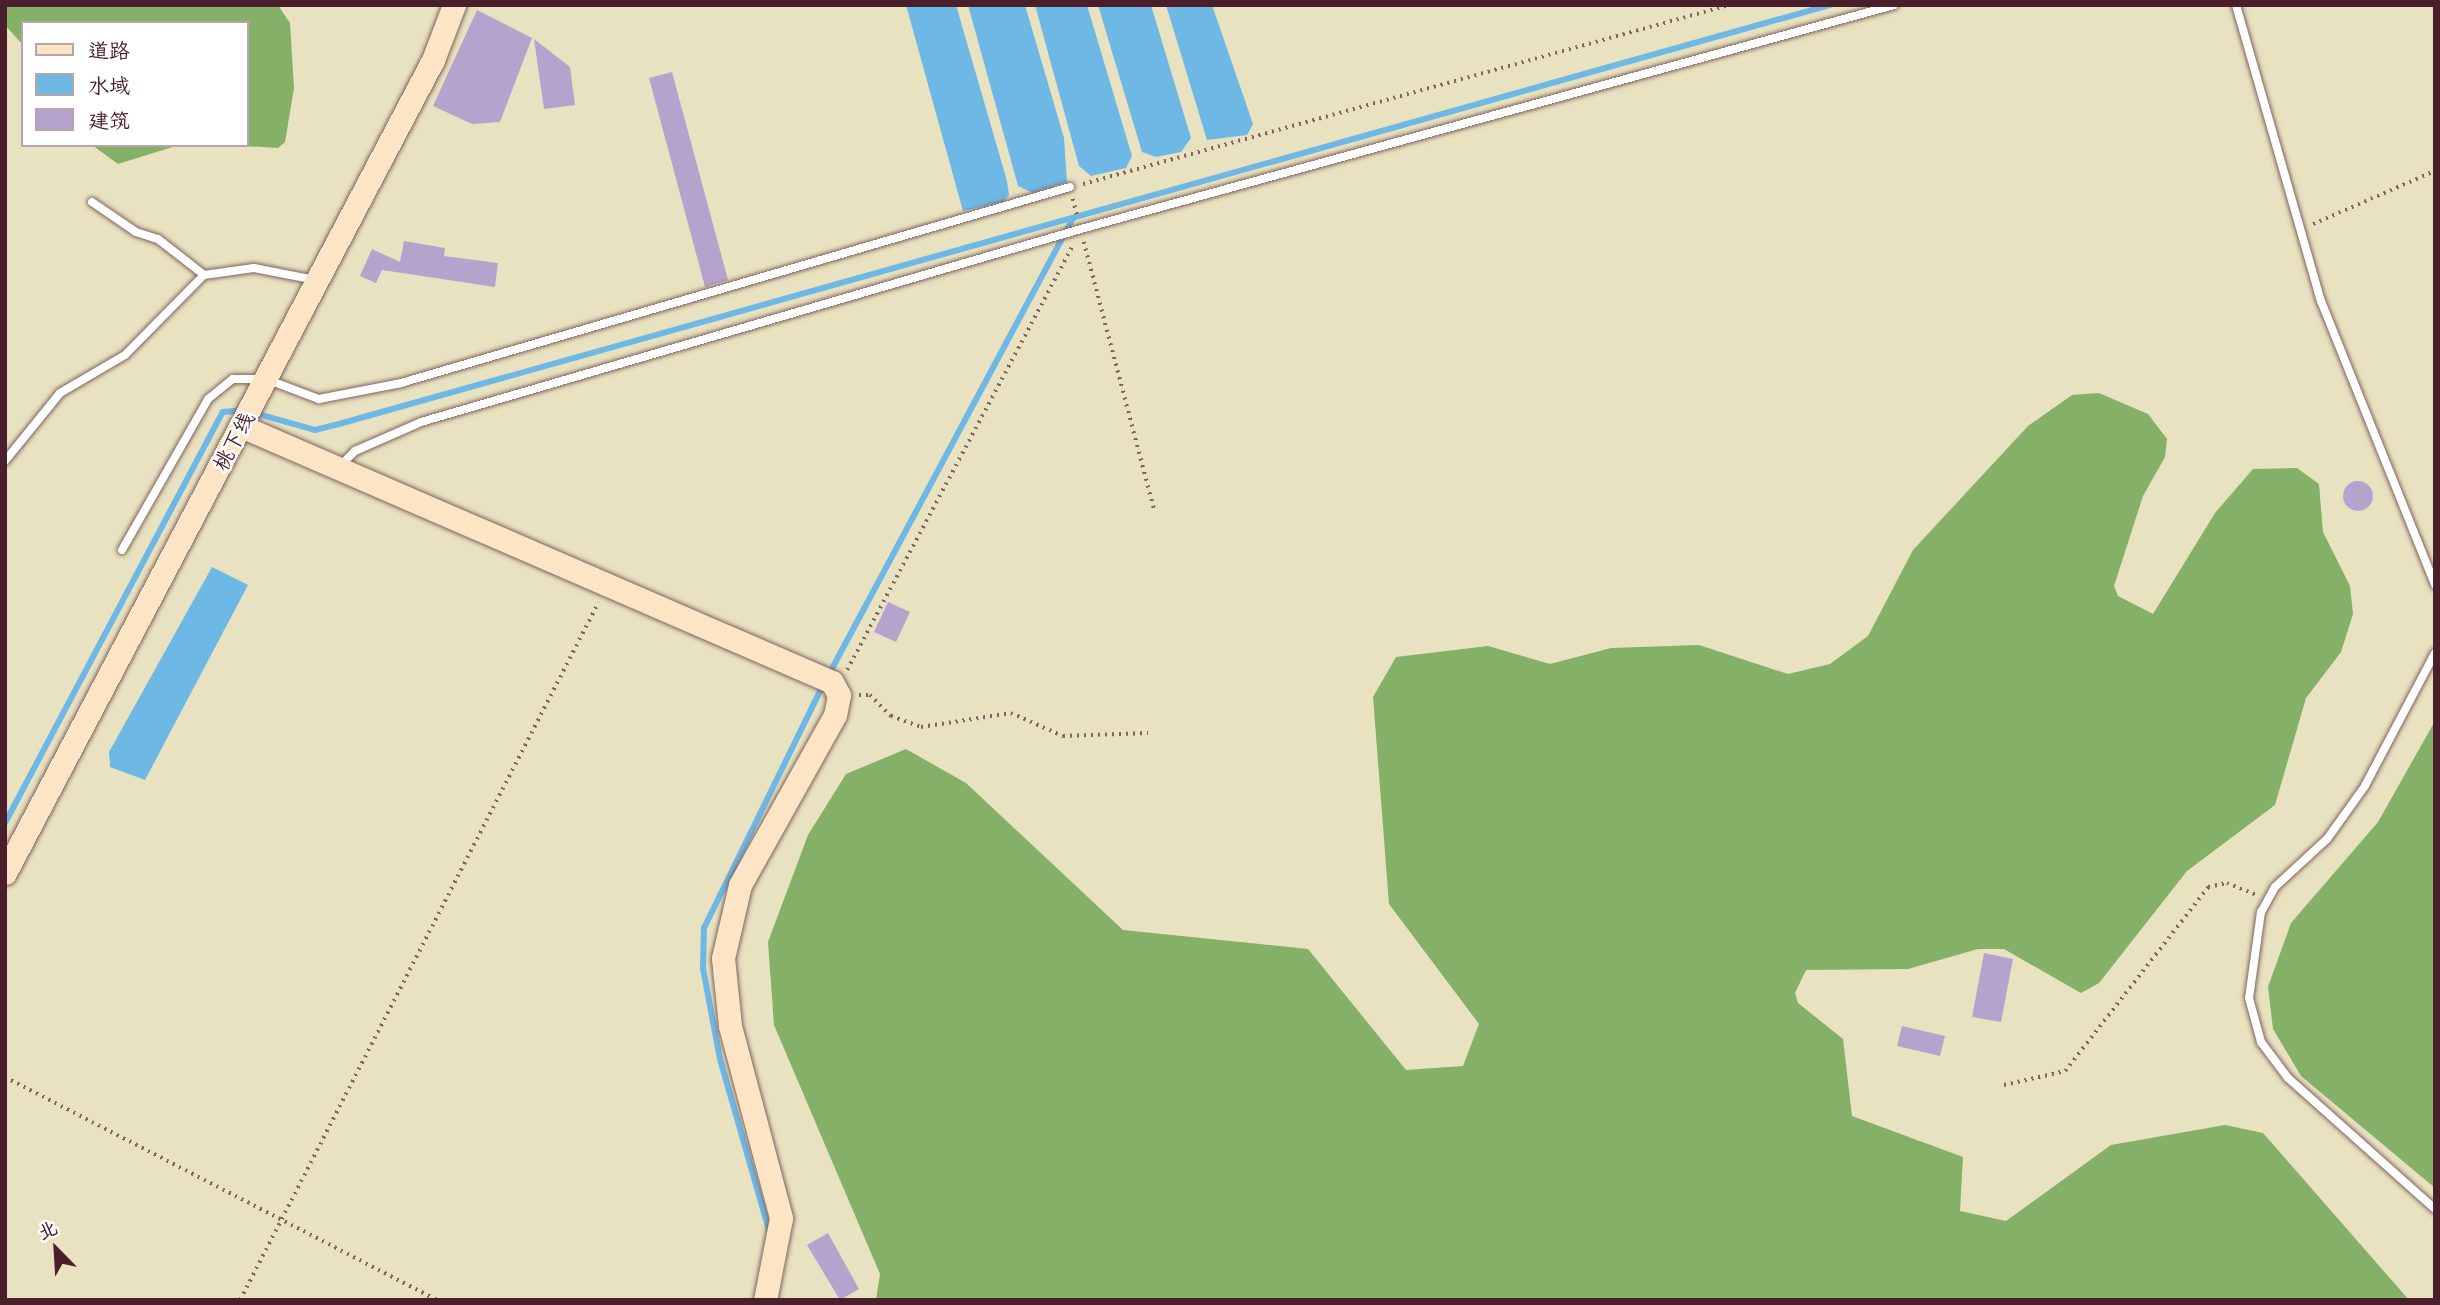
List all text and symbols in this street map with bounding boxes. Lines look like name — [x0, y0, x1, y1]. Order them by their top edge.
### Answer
legend — [21, 21, 248, 147]
text: 道路 — [88, 36, 130, 63]
text: 水域 — [88, 71, 130, 98]
text: 建筑 — [88, 106, 130, 133]
street label: 桃下线 — [207, 407, 259, 475]
north arrow — [21, 1214, 91, 1284]
text: 北 — [33, 1214, 61, 1245]

